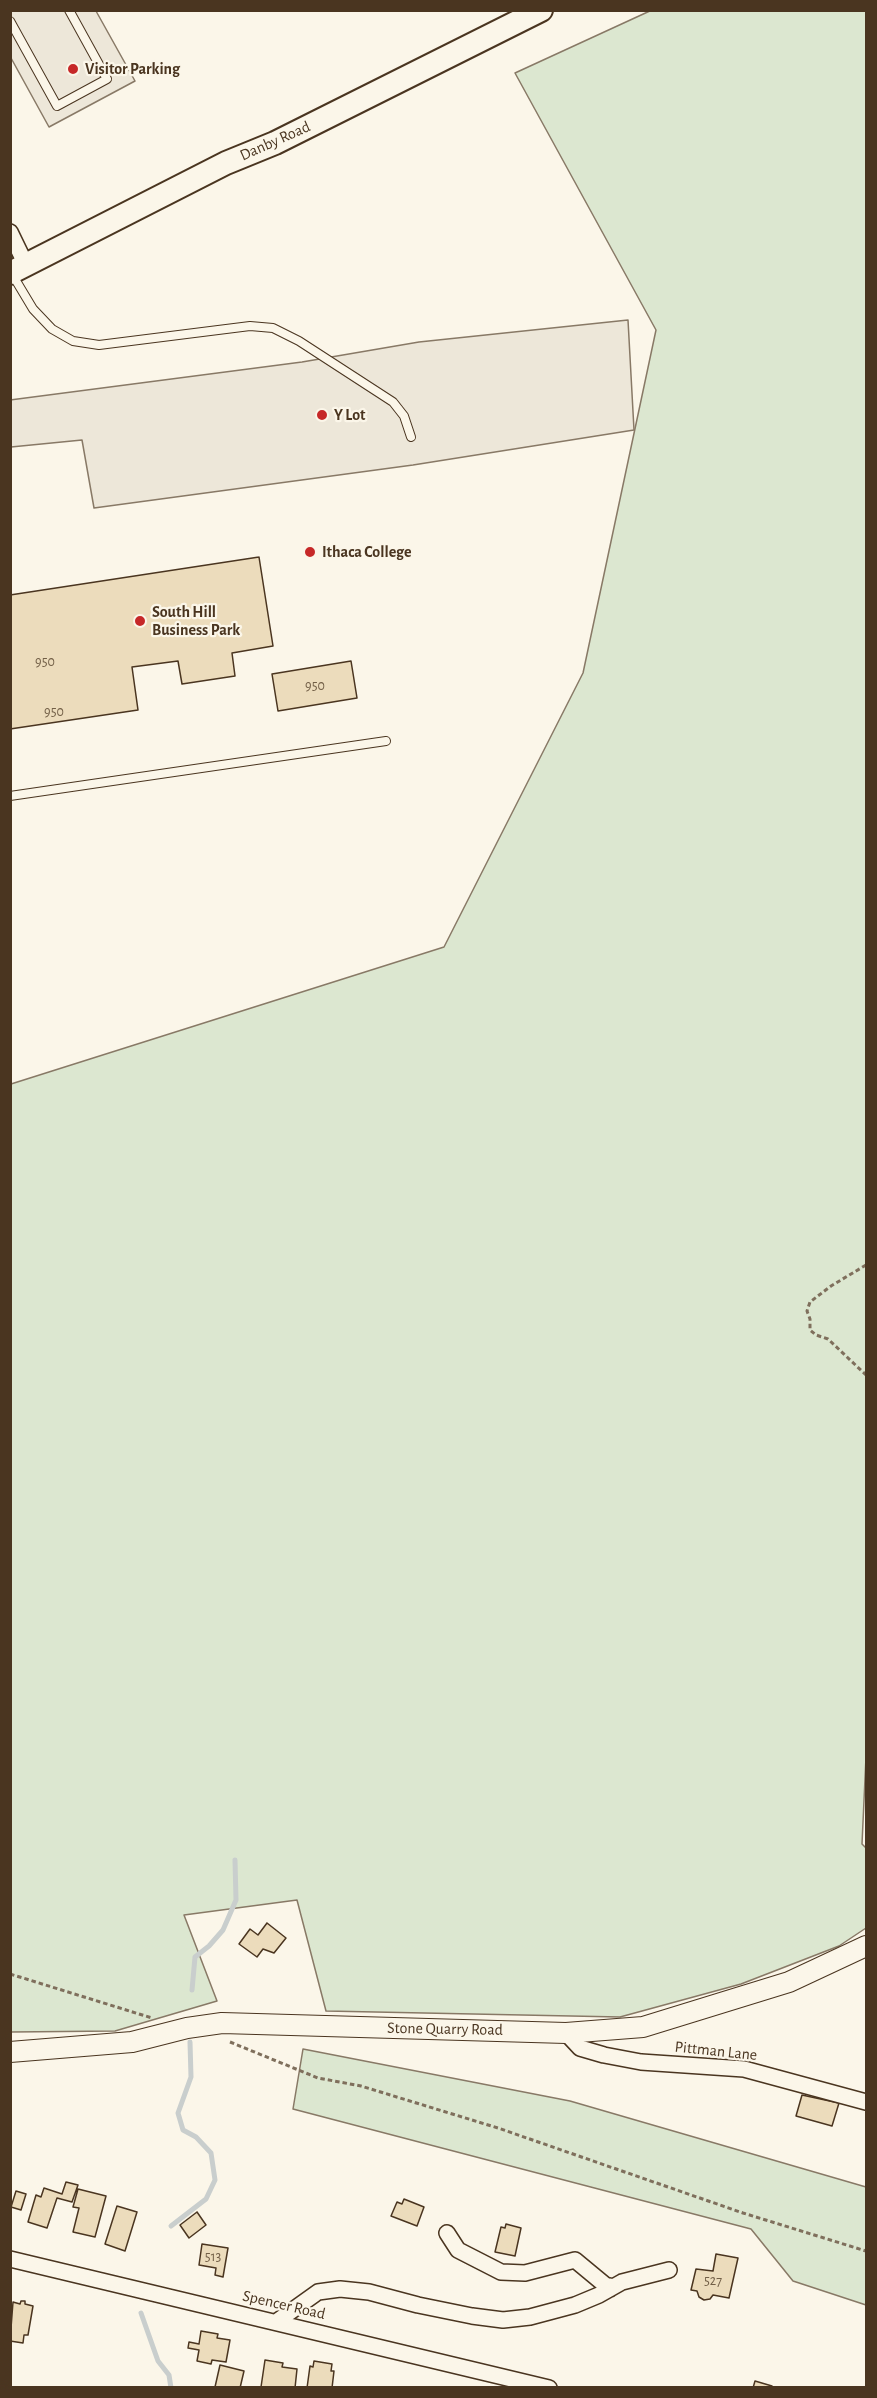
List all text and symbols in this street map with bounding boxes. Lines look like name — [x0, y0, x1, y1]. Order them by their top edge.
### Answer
place label: Visitor Parking — [85, 59, 180, 79]
marker: Visitor Parking — [66, 62, 80, 76]
street label: Danby Road — [237, 117, 313, 165]
place label: Y Lot — [334, 405, 365, 425]
marker: Y Lot — [315, 408, 329, 422]
place label: Ithaca College — [322, 542, 412, 562]
marker: Ithaca College — [303, 545, 317, 559]
place label: South Hill Business Park — [152, 602, 240, 640]
marker: South Hill Business Park — [133, 614, 147, 628]
house number: 950 — [35, 654, 55, 670]
house number: 950 — [305, 678, 325, 694]
house number: 950 — [44, 704, 64, 720]
street label: Stone Quarry Road — [387, 2018, 503, 2040]
street label: Pittman Lane — [674, 2037, 758, 2065]
house number: 513 — [205, 2249, 221, 2265]
house number: 527 — [704, 2273, 722, 2289]
street label: Spencer Road — [241, 2286, 327, 2324]

